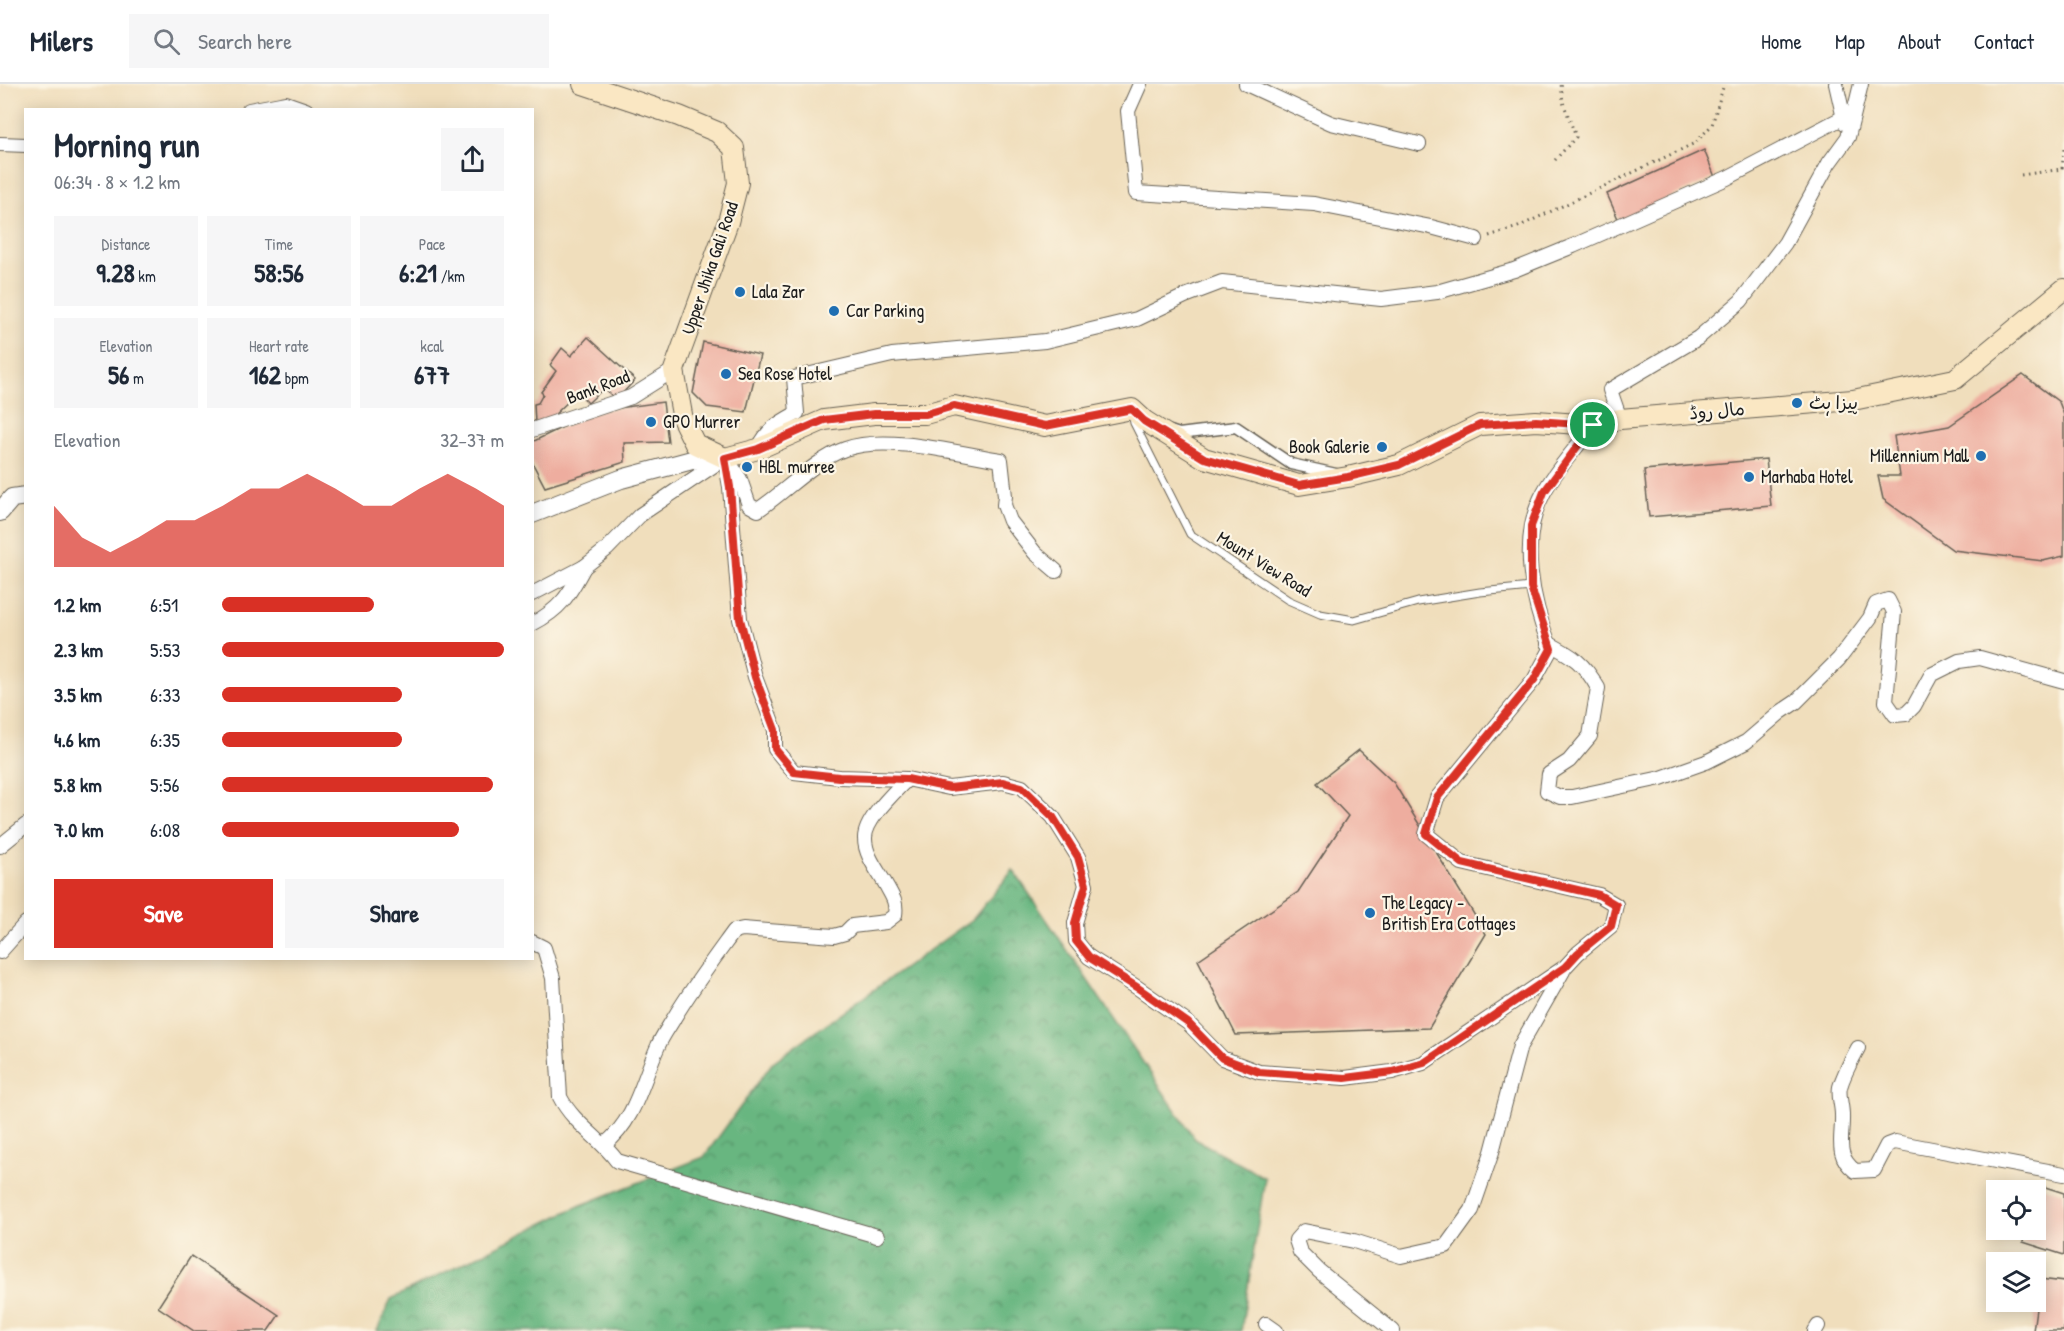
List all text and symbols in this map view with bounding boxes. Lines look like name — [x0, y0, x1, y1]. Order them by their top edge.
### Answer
search box — [129, 14, 549, 68]
text: Milers — [30, 22, 93, 60]
icon: search — [150, 25, 183, 58]
text: Search here — [198, 26, 292, 56]
text: Home — [1761, 27, 1802, 56]
text: Map — [1835, 27, 1865, 56]
text: About — [1898, 27, 1941, 56]
text: Contact — [1974, 27, 2034, 56]
text: Morning run — [54, 123, 200, 167]
button: share — [441, 128, 504, 191]
text: 06:34 · 8 × 1.2 km — [54, 168, 180, 195]
street label: Upper Jhika Gali Road — [675, 198, 744, 337]
text: Distance — [102, 233, 150, 255]
text: Time — [265, 233, 293, 255]
text: Pace — [419, 233, 445, 255]
text: 9.28 — [96, 255, 135, 290]
text: 58:56 — [254, 255, 304, 290]
text: 6:21 — [399, 255, 437, 290]
text: km — [135, 265, 156, 287]
text: /km — [437, 265, 465, 287]
place label: Lala Zar — [752, 279, 805, 304]
marker: Lala Zar — [733, 285, 747, 299]
place label: Car Parking — [846, 298, 924, 323]
marker: Car Parking — [827, 304, 841, 318]
text: Elevation — [99, 335, 153, 357]
text: Heart rate — [249, 335, 309, 357]
text: kcal — [420, 335, 444, 357]
text: 56 — [108, 357, 129, 392]
text: 162 — [249, 357, 281, 392]
text: 677 — [414, 357, 450, 392]
place label: Sea Rose Hotel — [738, 361, 832, 386]
street label: Bank Road — [563, 363, 633, 410]
text: m — [129, 367, 144, 389]
text: bpm — [281, 367, 309, 389]
marker: Sea Rose Hotel — [719, 367, 733, 381]
place label: پیزا ہٹ — [1809, 390, 1858, 416]
street label: مال روڈ — [1688, 396, 1746, 425]
marker: پیزا ہٹ — [1790, 396, 1804, 410]
pin — [1567, 399, 1618, 450]
icon: arrive — [1576, 408, 1609, 441]
place label: GPO Murrer — [663, 409, 740, 434]
marker: GPO Murrer — [644, 415, 658, 429]
text: Elevation — [54, 426, 120, 453]
text: 32–37 m — [440, 426, 504, 453]
place label: Book Galerie — [1289, 434, 1370, 459]
marker: Book Galerie — [1375, 440, 1389, 454]
place label: Millennium Mall — [1870, 443, 1969, 468]
marker: Millennium Mall — [1974, 449, 1988, 463]
place label: HBL murree — [759, 454, 835, 479]
marker: HBL murree — [740, 460, 754, 474]
place label: Marhaba Hotel — [1761, 464, 1853, 489]
marker: Marhaba Hotel — [1742, 470, 1756, 484]
street label: Mount View Road — [1212, 525, 1316, 603]
text: 1.2 km — [54, 591, 101, 618]
text: 6:51 — [150, 591, 178, 618]
text: 2.3 km — [54, 636, 103, 663]
text: 5:53 — [150, 636, 181, 663]
text: 3.5 km — [54, 681, 102, 708]
text: 6:33 — [150, 681, 181, 708]
text: 4.6 km — [54, 726, 100, 753]
text: 6:35 — [150, 726, 180, 753]
text: 5.8 km — [54, 771, 102, 798]
text: 5:56 — [150, 771, 180, 798]
text: 7.0 km — [54, 816, 104, 843]
text: 6:08 — [150, 816, 180, 843]
button: Save — [54, 879, 273, 948]
button: Share — [285, 879, 504, 948]
place label: The Legacy - British Era Cottages — [1382, 890, 1516, 936]
marker: The Legacy - British Era Cottages — [1363, 906, 1377, 920]
map controls — [1986, 1180, 2046, 1312]
button: locate — [1986, 1180, 2046, 1240]
button: layers — [1986, 1252, 2046, 1312]

